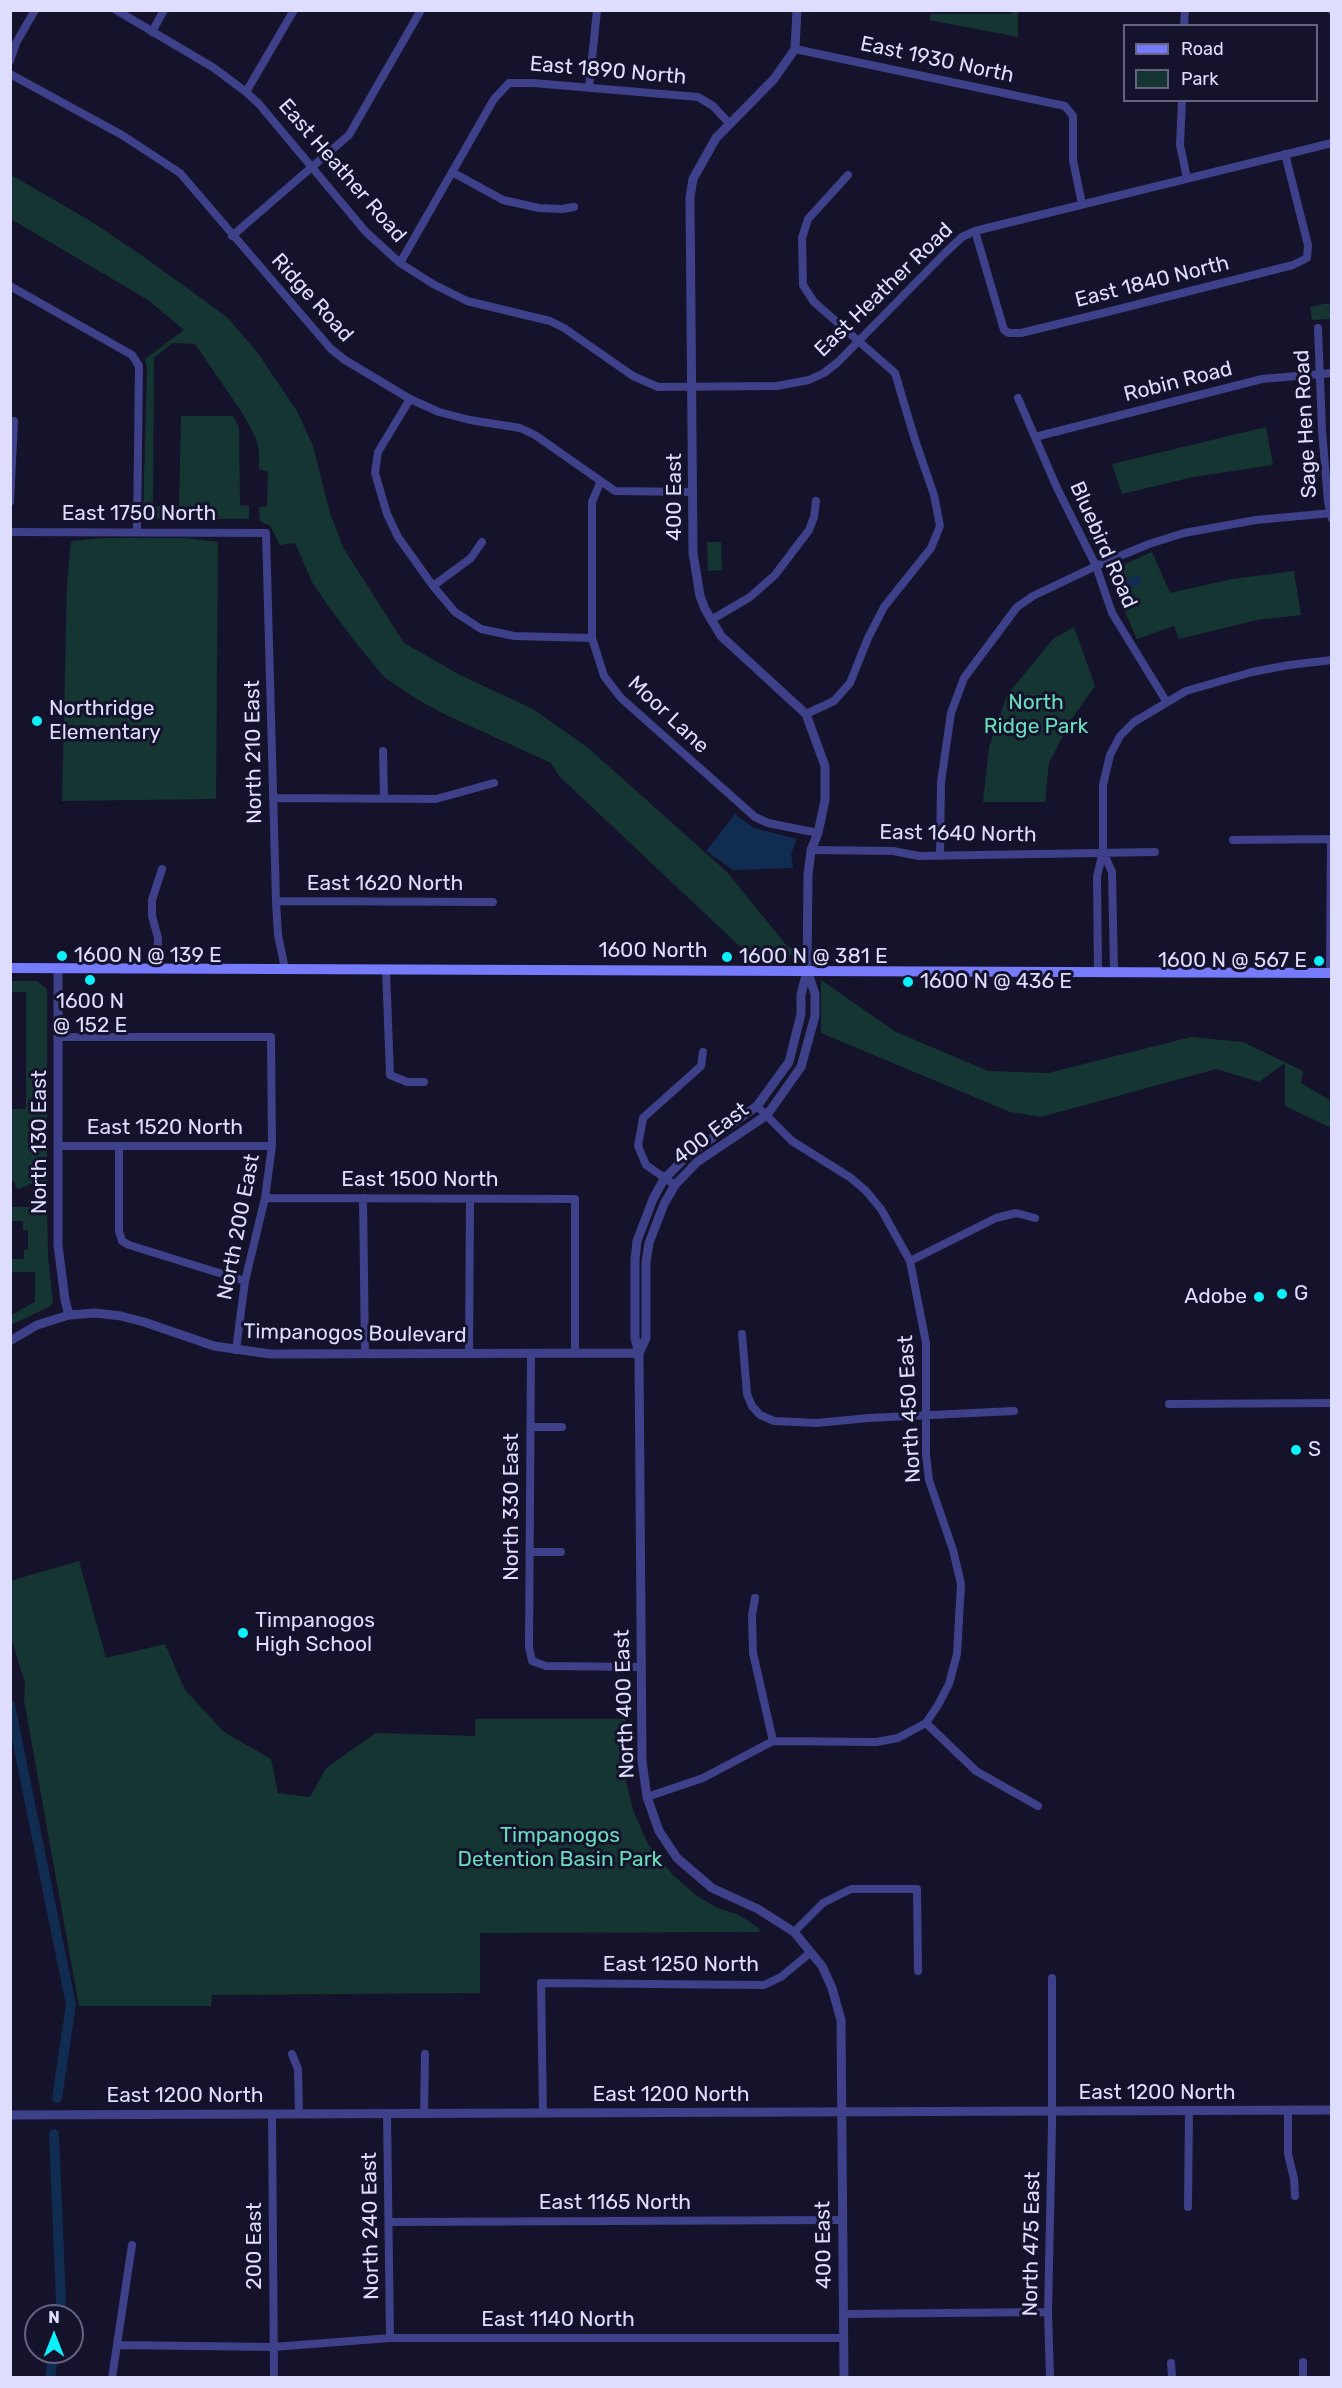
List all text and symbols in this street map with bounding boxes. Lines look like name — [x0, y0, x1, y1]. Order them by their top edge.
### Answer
legend — [1123, 24, 1318, 102]
street label: East 1930 North — [858, 31, 1016, 89]
text: Road — [1181, 38, 1224, 60]
street label: East 1890 North — [529, 52, 687, 90]
text: Park — [1181, 68, 1218, 90]
street label: East Heather Road — [273, 94, 411, 248]
street label: East Heather Road — [810, 218, 958, 362]
street label: Ridge Road — [266, 248, 358, 348]
street label: East 1840 North — [1072, 251, 1232, 313]
street label: Sage Hen Road — [1290, 349, 1322, 499]
street label: Robin Road — [1121, 356, 1235, 408]
street label: 400 East — [662, 453, 688, 541]
street label: Bluebird Road — [1064, 478, 1142, 612]
street label: East 1750 North — [62, 501, 216, 527]
street label: Moor Lane — [622, 671, 714, 759]
street label: North 210 East — [240, 680, 268, 824]
park label: North Ridge Park — [984, 690, 1088, 740]
place label: Northridge Elementary — [49, 696, 161, 746]
marker: Northridge Elementary — [30, 714, 44, 728]
street label: East 1640 North — [879, 820, 1037, 848]
street label: East 1620 North — [307, 871, 463, 897]
street label: 1600 North — [598, 938, 708, 964]
place label: 1600 N @ 139 E — [74, 943, 222, 969]
place label: 1600 N @ 381 E — [739, 944, 888, 970]
place label: 1600 N @ 567 E — [1158, 948, 1307, 974]
marker: 1600 N @ 139 E — [55, 949, 69, 963]
marker: 1600 N @ 381 E — [720, 950, 734, 964]
marker: 1600 N @ 567 E — [1312, 954, 1326, 968]
place label: 1600 N @ 436 E — [920, 969, 1072, 995]
marker: 1600 N @ 152 E — [83, 973, 97, 987]
marker: 1600 N @ 436 E — [901, 975, 915, 989]
place label: 1600 N @ 152 E — [53, 989, 127, 1039]
street label: North 130 East — [27, 1070, 53, 1214]
street label: 400 East — [668, 1097, 754, 1171]
street label: East 1520 North — [87, 1115, 243, 1141]
street label: North 200 East — [212, 1152, 266, 1302]
street label: East 1500 North — [341, 1167, 499, 1193]
place label: G — [1294, 1281, 1308, 1307]
place label: Adobe — [1184, 1284, 1247, 1310]
marker: G — [1275, 1287, 1289, 1301]
marker: Adobe — [1252, 1290, 1266, 1304]
street label: Timpanogos Boulevard — [243, 1319, 467, 1349]
street label: North 450 East — [894, 1334, 926, 1484]
street label: North 330 East — [499, 1433, 525, 1581]
place label: S — [1308, 1437, 1321, 1463]
marker: S — [1289, 1443, 1303, 1457]
place label: Timpanogos High School — [255, 1608, 375, 1658]
marker: Timpanogos High School — [236, 1626, 250, 1640]
street label: North 400 East — [610, 1629, 640, 1779]
park label: Timpanogos Detention Basin Park — [458, 1823, 662, 1873]
street label: East 1250 North — [603, 1952, 759, 1978]
street label: East 1200 North — [1078, 2080, 1236, 2106]
street label: East 1200 North — [592, 2082, 750, 2108]
street label: East 1200 North — [106, 2083, 264, 2109]
street label: North 240 East — [357, 2152, 385, 2300]
street label: North 475 East — [1018, 2171, 1046, 2317]
street label: East 1165 North — [539, 2190, 691, 2216]
street label: 400 East — [811, 2201, 837, 2289]
street label: 200 East — [242, 2202, 268, 2290]
north arrow — [24, 2304, 84, 2364]
street label: East 1140 North — [481, 2307, 635, 2333]
text: N — [48, 2308, 60, 2327]

